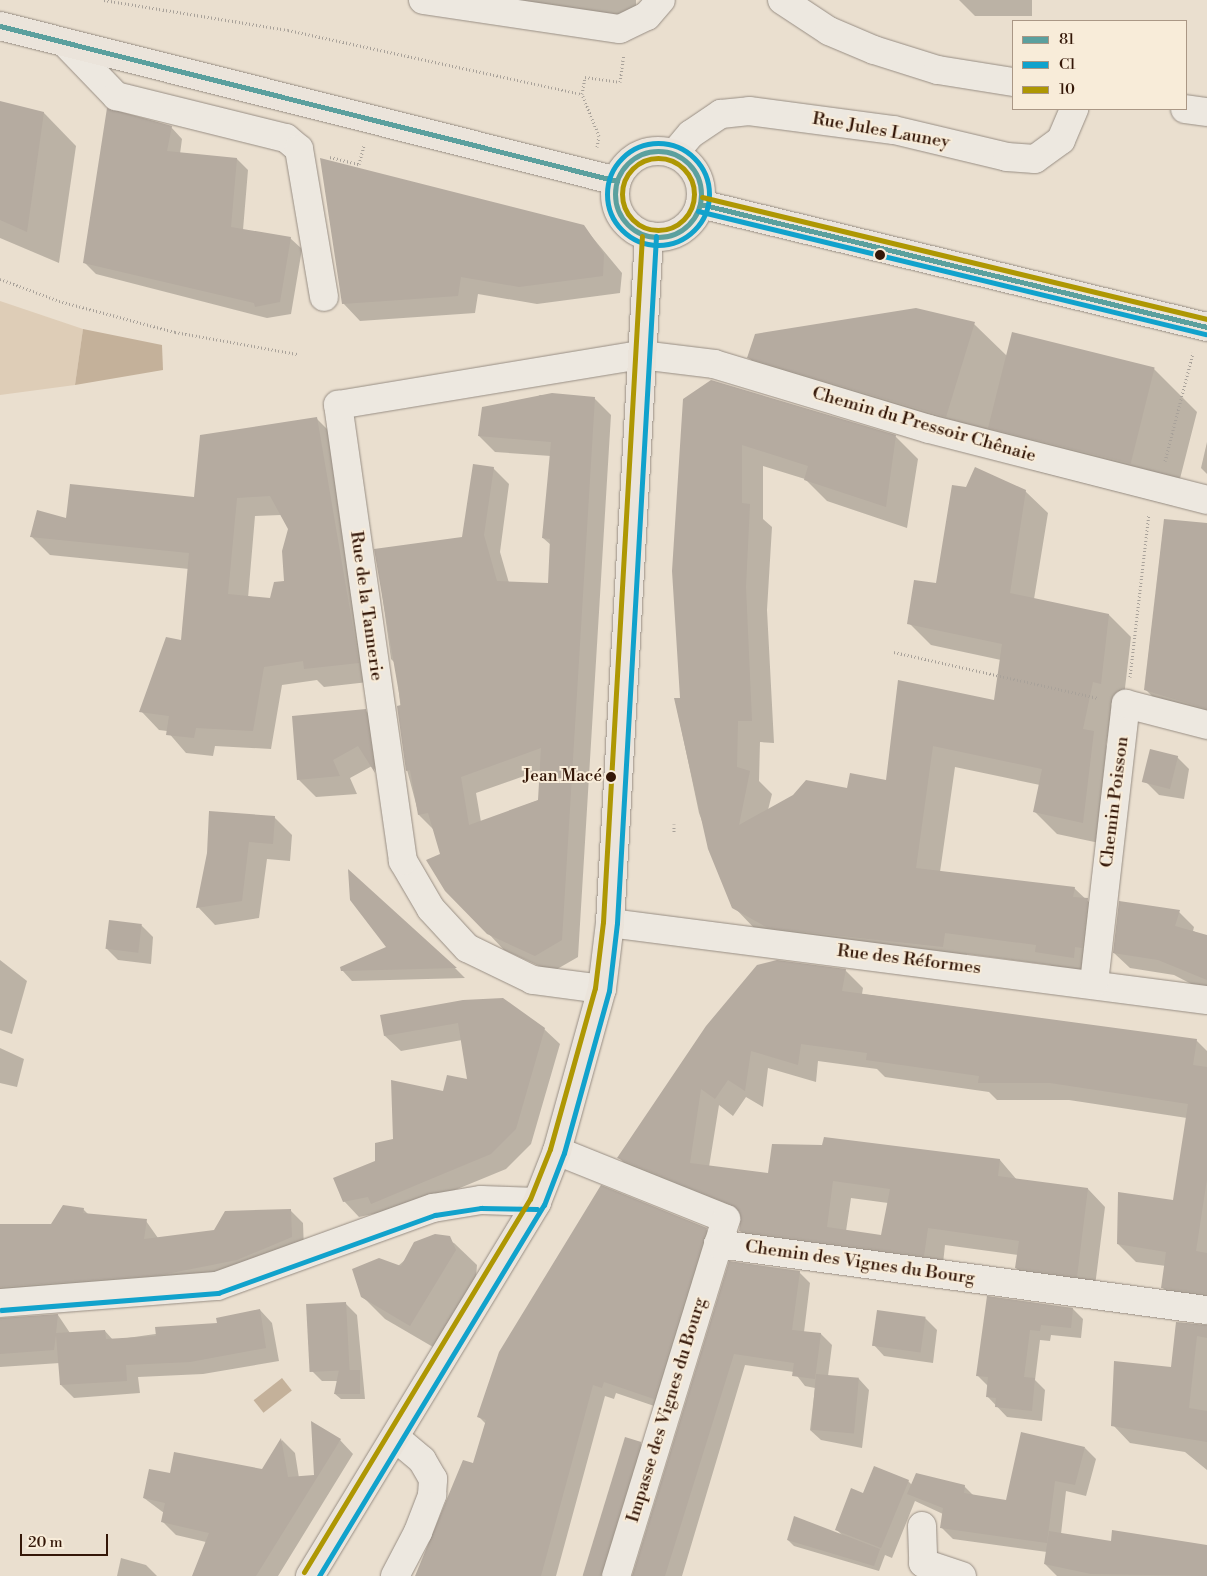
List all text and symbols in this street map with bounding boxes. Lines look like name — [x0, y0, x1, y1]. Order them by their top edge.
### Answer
legend — [1012, 20, 1187, 110]
text: 81 — [1059, 30, 1074, 49]
text: C1 — [1059, 55, 1076, 74]
text: 10 — [1059, 80, 1075, 99]
street label: Rue Jules Launey — [811, 108, 951, 154]
unlabelled marker — [875, 250, 885, 260]
street label: Chemin du Pressoir Chênaie — [810, 383, 1038, 467]
street label: Rue de la Tannerie — [345, 530, 387, 682]
street label: Chemin Poisson — [1096, 735, 1134, 869]
place label: Jean Macé — [523, 767, 602, 787]
marker: Jean Macé — [606, 772, 616, 782]
street label: Rue des Réformes — [836, 940, 982, 980]
street label: Chemin des Vignes du Bourg — [744, 1236, 976, 1290]
street label: Impasse des Vignes du Bourg — [622, 1295, 712, 1525]
scale bar — [22, 1524, 110, 1556]
text: 20 m — [28, 1533, 63, 1552]

